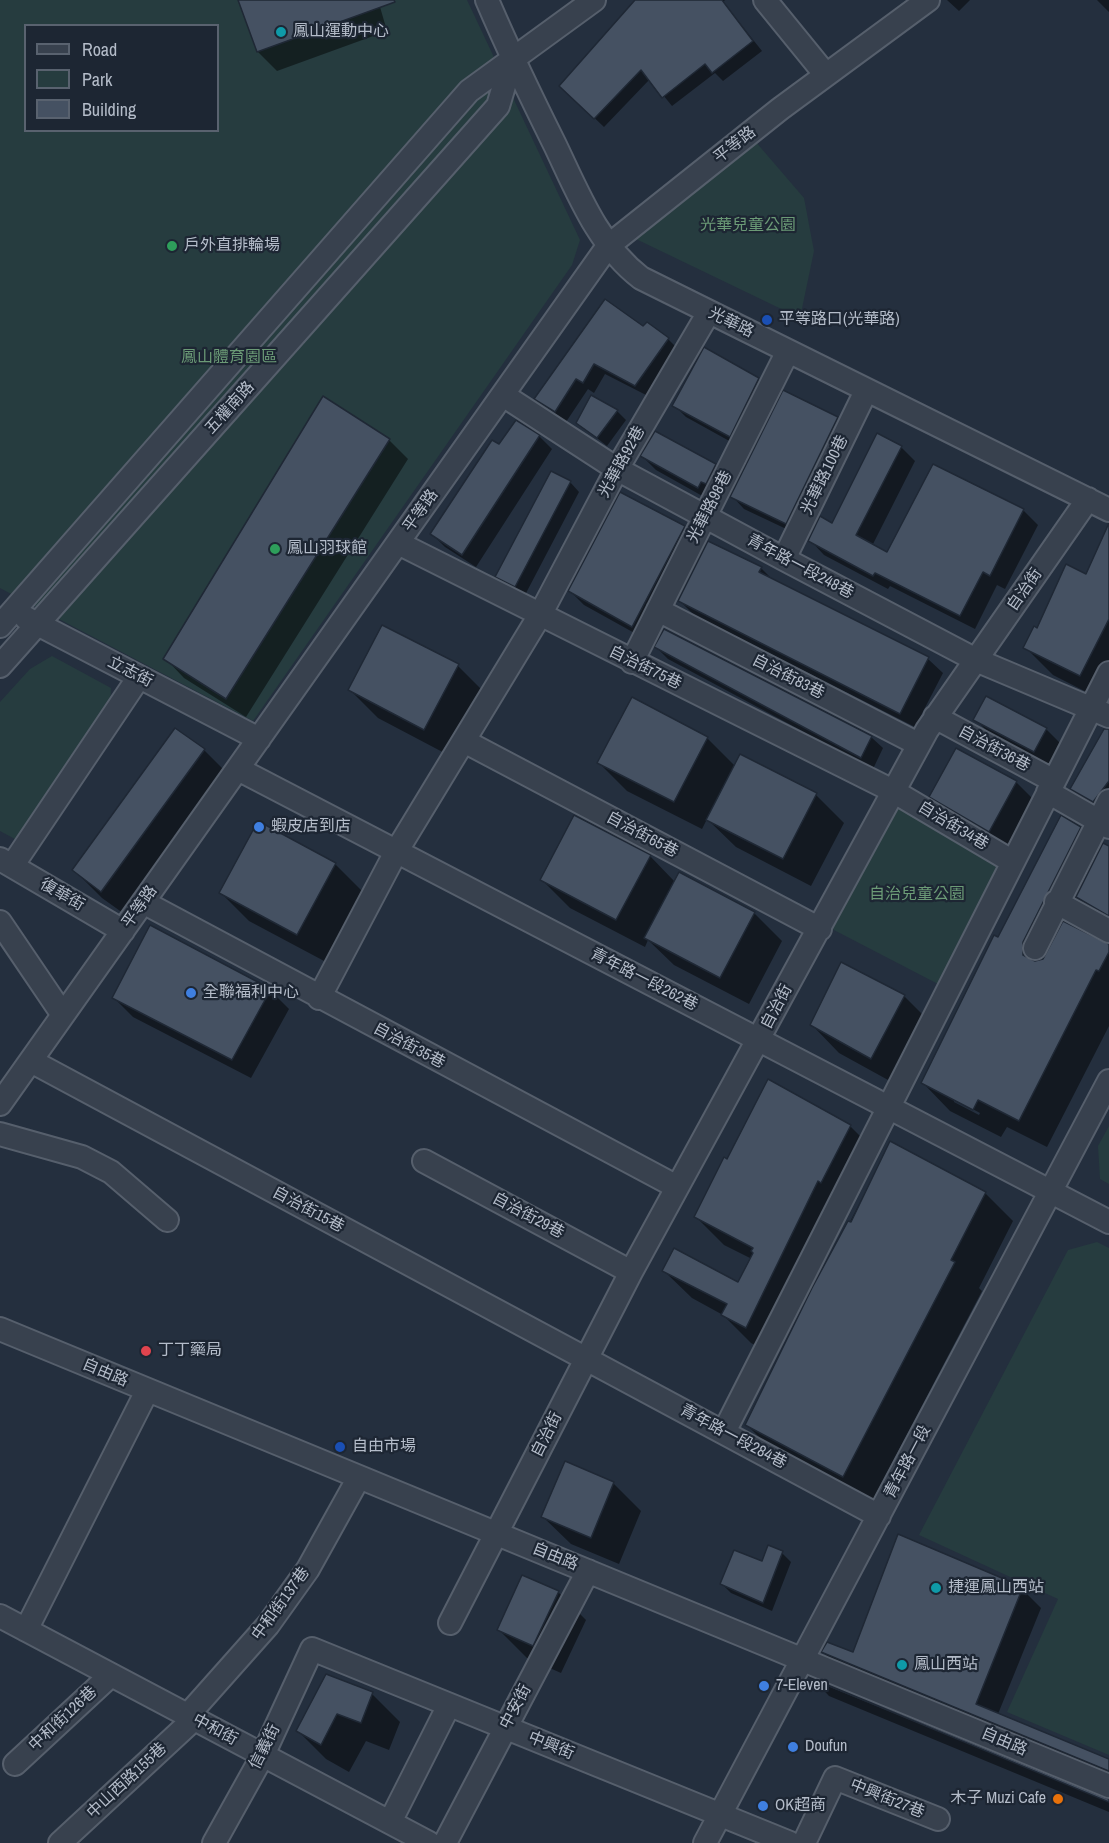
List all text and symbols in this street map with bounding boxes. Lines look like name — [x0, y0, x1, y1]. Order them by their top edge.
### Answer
place label: 鳳山運動中心 — [293, 22, 389, 42]
legend — [24, 24, 219, 132]
marker: 鳳山運動中心 — [274, 25, 288, 39]
text: Road — [82, 37, 117, 62]
text: Park — [82, 67, 112, 92]
text: Building — [82, 97, 136, 122]
street label: 平等路 — [710, 123, 760, 167]
park label: 光華兒童公園 — [700, 216, 796, 236]
place label: 戶外直排輪場 — [184, 236, 280, 256]
marker: 戶外直排輪場 — [165, 239, 179, 253]
street label: 光華路 — [705, 304, 757, 342]
place label: 平等路口(光華路) — [779, 310, 900, 330]
marker: 平等路口(光華路) — [760, 313, 774, 327]
park label: 鳳山體育園區 — [181, 348, 277, 368]
street label: 五權南路 — [201, 378, 259, 438]
street label: 光華路92巷 — [595, 423, 649, 501]
street label: 光華路100巷 — [798, 432, 852, 518]
street label: 光華路98巷 — [684, 468, 736, 546]
street label: 平等路 — [399, 486, 443, 536]
street label: 青年路一段248巷 — [743, 531, 857, 603]
place label: 鳳山羽球館 — [287, 539, 367, 559]
marker: 鳳山羽球館 — [268, 542, 282, 556]
street label: 自治街 — [1003, 565, 1047, 615]
street label: 自治街75巷 — [605, 642, 685, 694]
street label: 自治街83巷 — [749, 651, 827, 703]
street label: 立志街 — [104, 653, 156, 691]
street label: 自治街36巷 — [955, 722, 1033, 776]
street label: 自治街34巷 — [914, 798, 992, 854]
street label: 自治街65巷 — [603, 808, 681, 862]
place label: 蝦皮店到店 — [271, 817, 351, 837]
marker: 蝦皮店到店 — [252, 820, 266, 834]
street label: 復華街 — [36, 875, 88, 915]
street label: 平等路 — [118, 882, 162, 932]
park label: 自治兒童公園 — [869, 885, 965, 905]
street label: 青年路一段262巷 — [587, 945, 701, 1015]
street label: 自治街 — [757, 981, 797, 1033]
place label: 全聯福利中心 — [203, 983, 299, 1003]
marker: 全聯福利中心 — [184, 986, 198, 1000]
street label: 自治街35巷 — [370, 1019, 448, 1073]
street label: 自治街15巷 — [269, 1183, 347, 1237]
street label: 自治街29巷 — [489, 1189, 567, 1243]
place label: 丁丁藥局 — [158, 1341, 222, 1361]
marker: 丁丁藥局 — [139, 1344, 153, 1358]
street label: 自由路 — [79, 1355, 131, 1391]
street label: 青年路一段284巷 — [676, 1401, 790, 1473]
street label: 自治街 — [528, 1409, 566, 1461]
street label: 青年路一段 — [881, 1422, 935, 1502]
place label: 自由市場 — [352, 1437, 416, 1457]
marker: 自由市場 — [333, 1440, 347, 1454]
street label: 自由路 — [529, 1539, 581, 1575]
street label: 中和街137巷 — [248, 1564, 314, 1644]
place label: 捷運鳳山西站 — [948, 1578, 1044, 1598]
marker: 捷運鳳山西站 — [929, 1581, 943, 1595]
place label: 鳳山西站 — [914, 1655, 978, 1675]
marker: 鳳山西站 — [895, 1658, 909, 1672]
place label: 7-Eleven — [776, 1676, 828, 1696]
marker: 7-Eleven — [757, 1679, 771, 1693]
street label: 中安街 — [496, 1681, 536, 1733]
street label: 中和街126巷 — [25, 1683, 101, 1755]
street label: 中和街 — [189, 1710, 241, 1750]
street label: 信義街 — [246, 1721, 284, 1773]
street label: 自由路 — [978, 1724, 1030, 1760]
street label: 中興街 — [525, 1728, 577, 1764]
place label: Doufun — [805, 1737, 847, 1757]
street label: 中山西路155巷 — [83, 1739, 171, 1823]
marker: Doufun — [786, 1740, 800, 1754]
street label: 中興街27巷 — [847, 1775, 927, 1823]
place label: 木子 Muzi Cafe — [951, 1789, 1046, 1809]
marker: 木子 Muzi Cafe — [1051, 1792, 1065, 1806]
place label: OK超商 — [775, 1796, 826, 1816]
marker: OK超商 — [756, 1799, 770, 1813]

